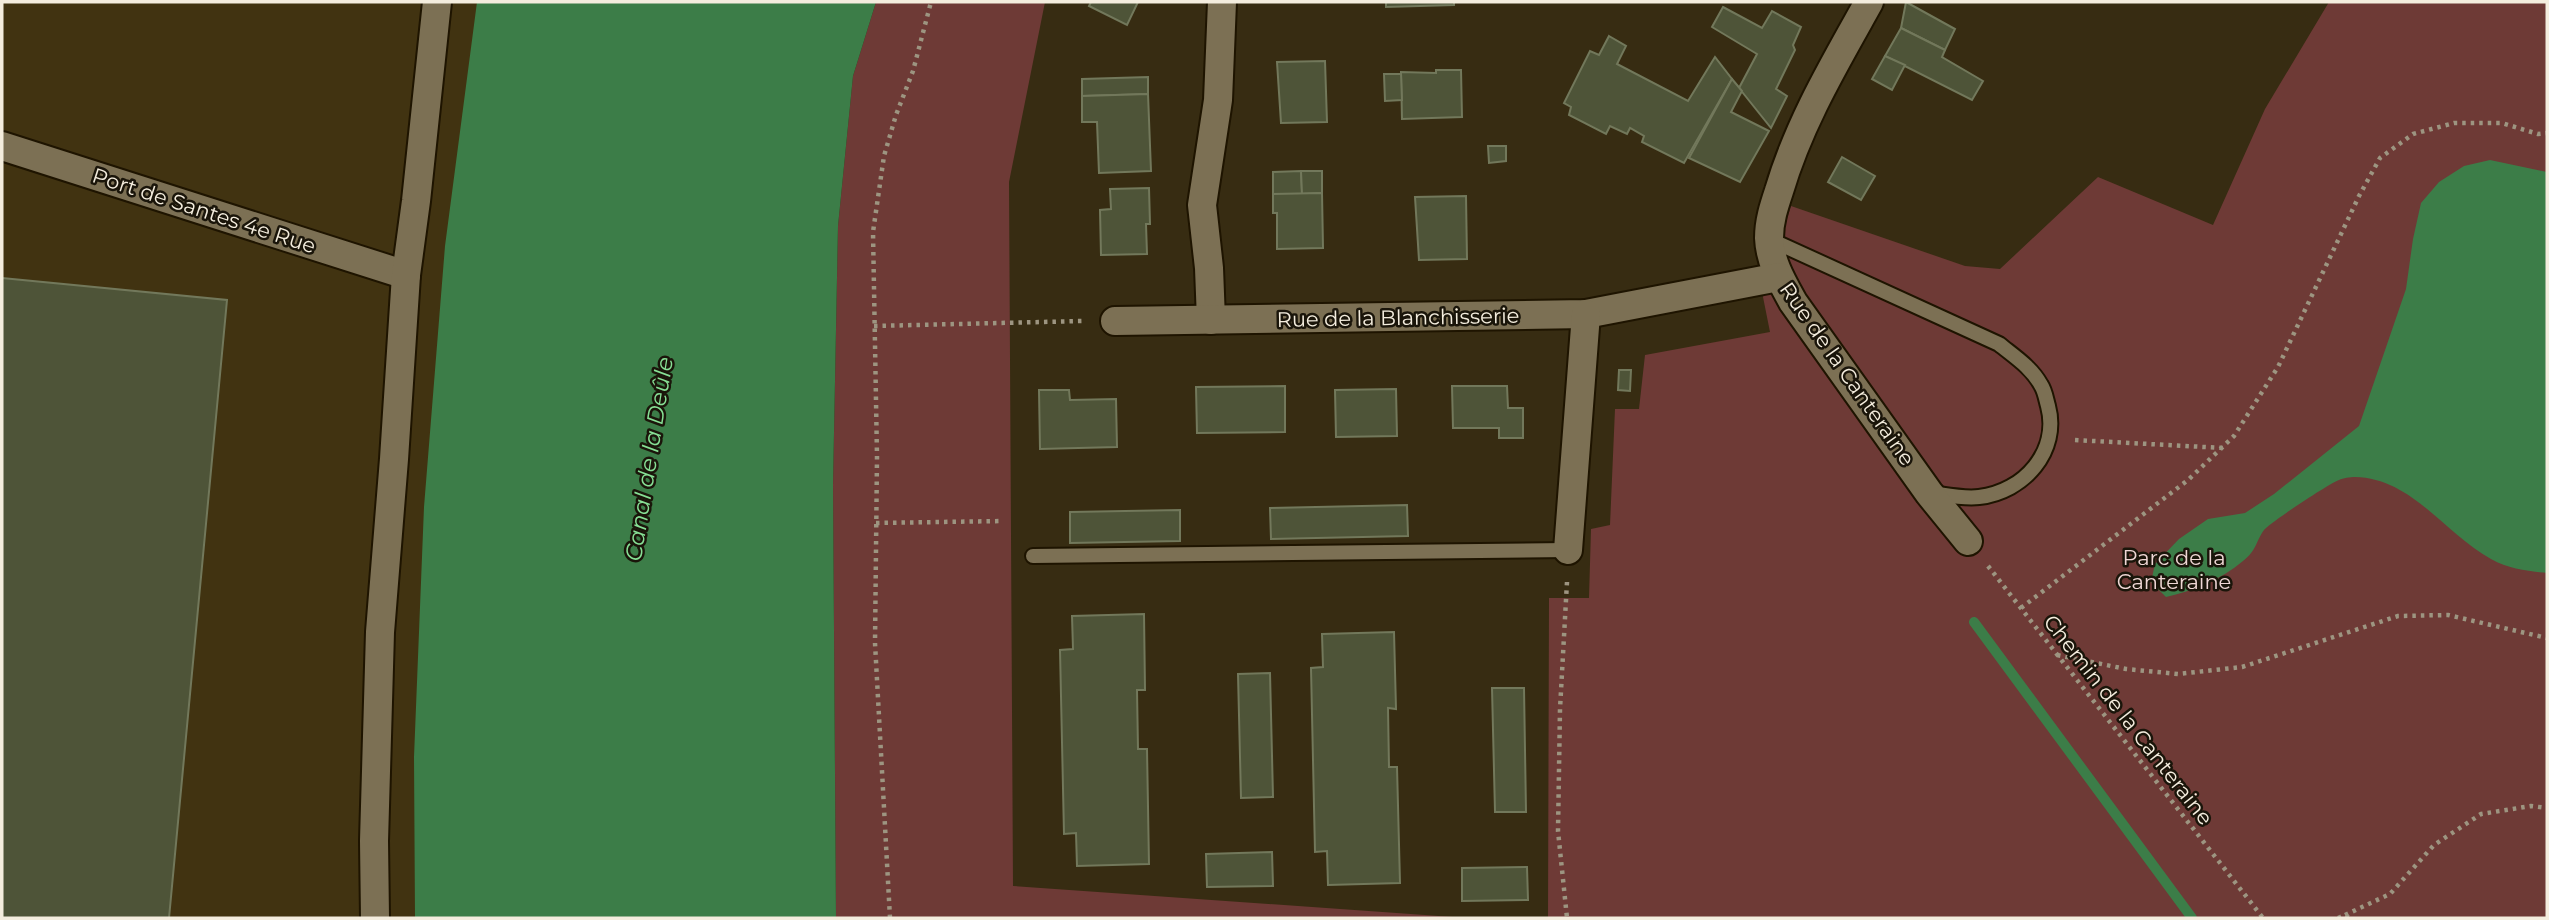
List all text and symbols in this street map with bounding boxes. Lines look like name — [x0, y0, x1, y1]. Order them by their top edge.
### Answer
street label: Port de Santes 4e Rue — [89, 163, 319, 258]
street label: Rue de la Canteraine — [1775, 277, 1920, 470]
street label: Rue de la Blanchisserie — [1276, 303, 1520, 332]
water label: Canal de la Deûle — [619, 355, 679, 563]
park label: Parc de la Canteraine — [2117, 545, 2231, 594]
street label: Chemin de la Canteraine — [2039, 610, 2218, 830]

